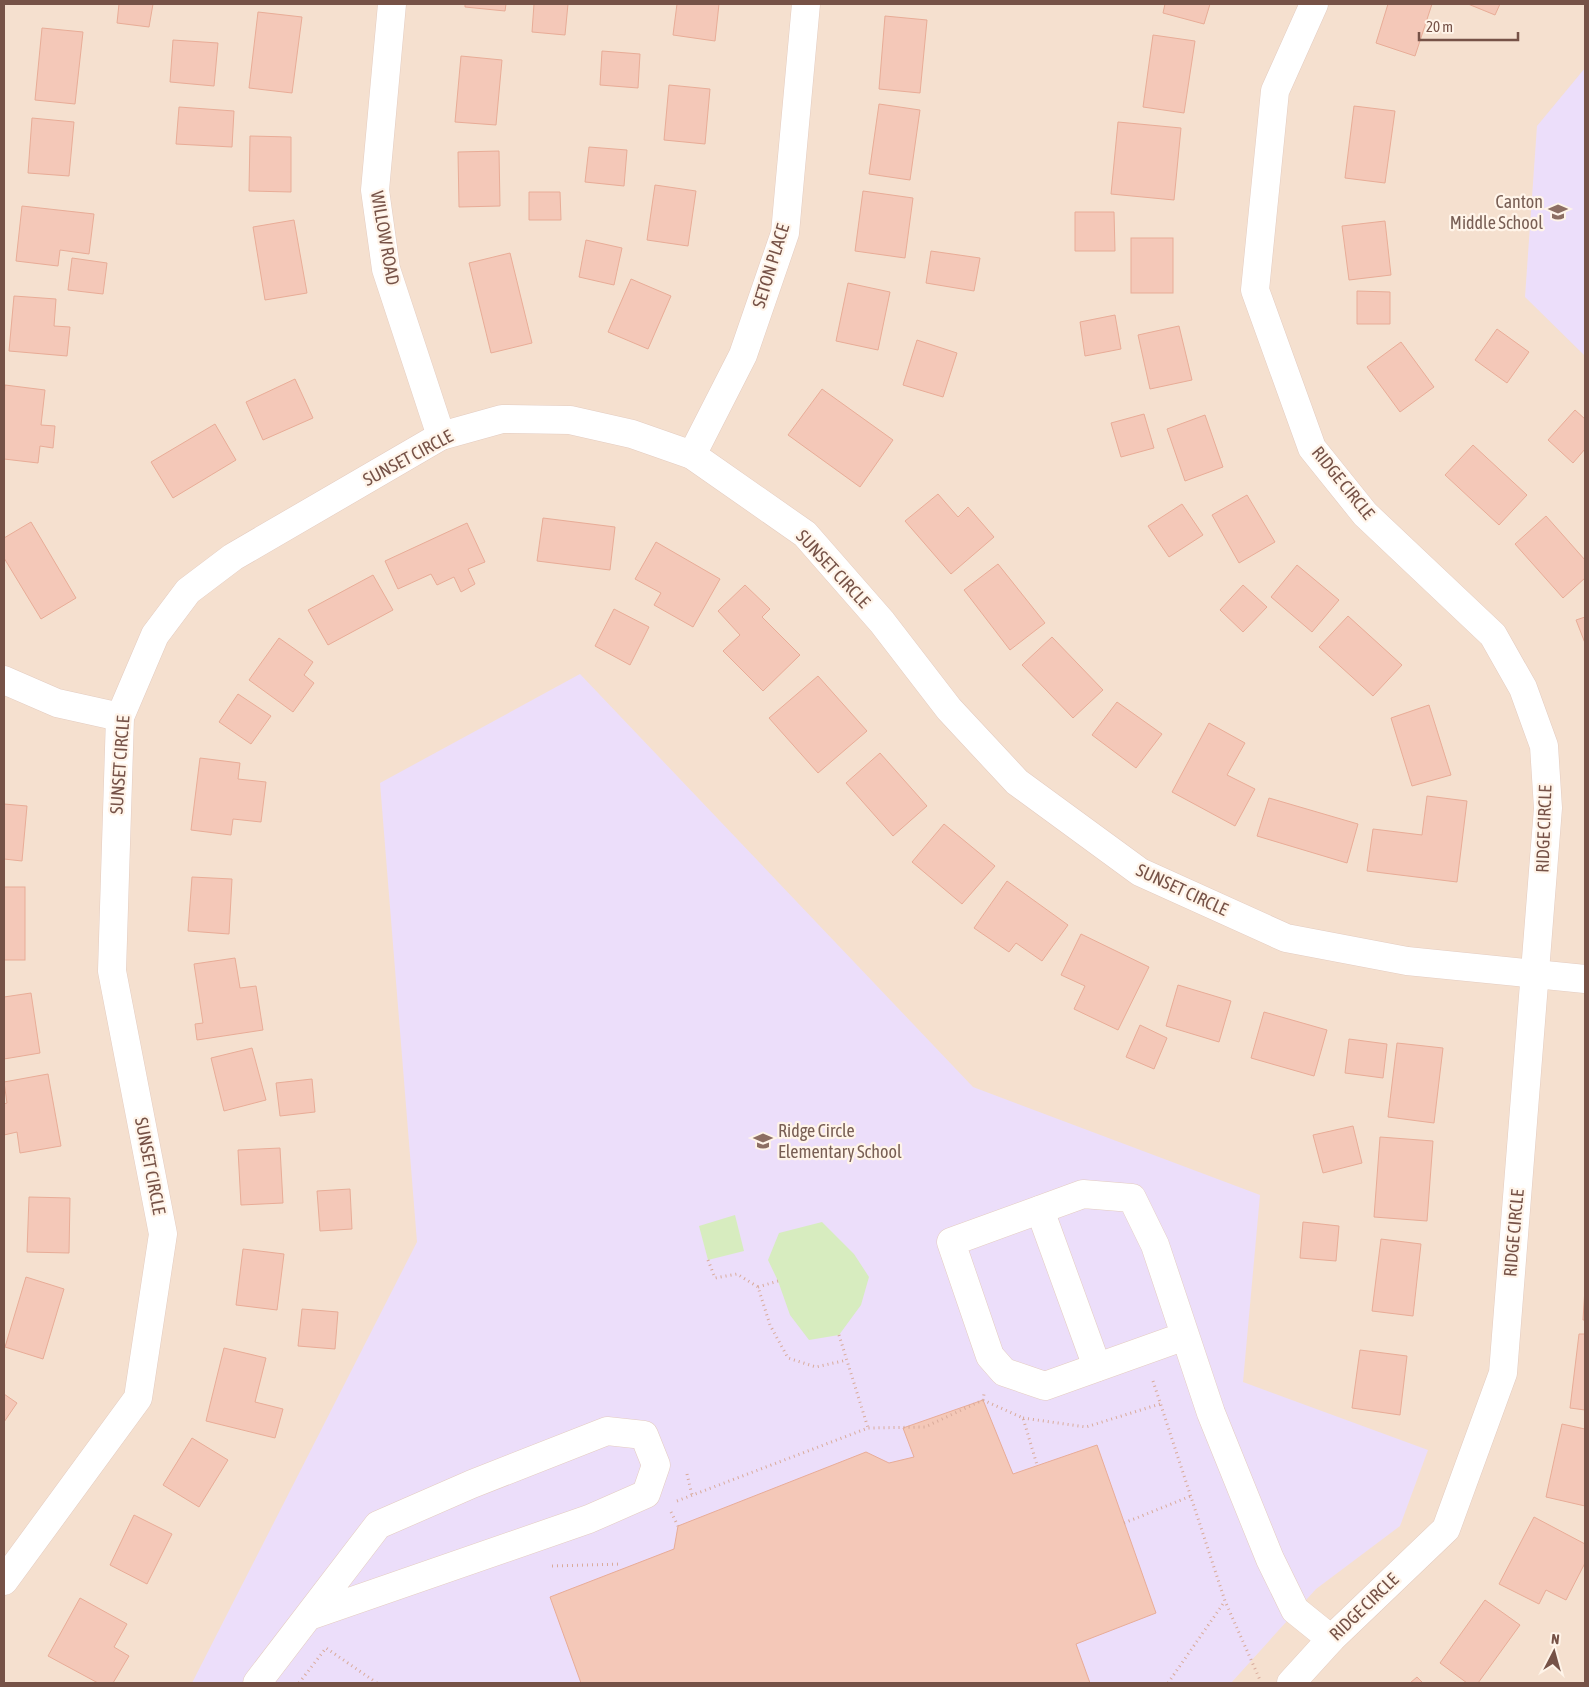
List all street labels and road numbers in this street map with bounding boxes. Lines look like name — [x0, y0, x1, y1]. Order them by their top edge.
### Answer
street label: WILLOW ROAD — [367, 189, 404, 287]
street label: SETON PLACE — [748, 221, 793, 310]
street label: SUNSET CIRCLE — [359, 425, 457, 490]
street label: RIDGE CIRCLE — [1308, 442, 1379, 524]
street label: SUNSET CIRCLE — [792, 525, 875, 612]
street label: SUNSET CIRCLE — [106, 715, 133, 815]
street label: RIDGE CIRCLE — [1531, 785, 1556, 873]
street label: SUNSET CIRCLE — [1133, 859, 1232, 920]
street label: SUNSET CIRCLE — [131, 1115, 170, 1217]
street label: RIDGE CIRCLE — [1499, 1188, 1528, 1278]
street label: RIDGE CIRCLE — [1325, 1568, 1403, 1645]

